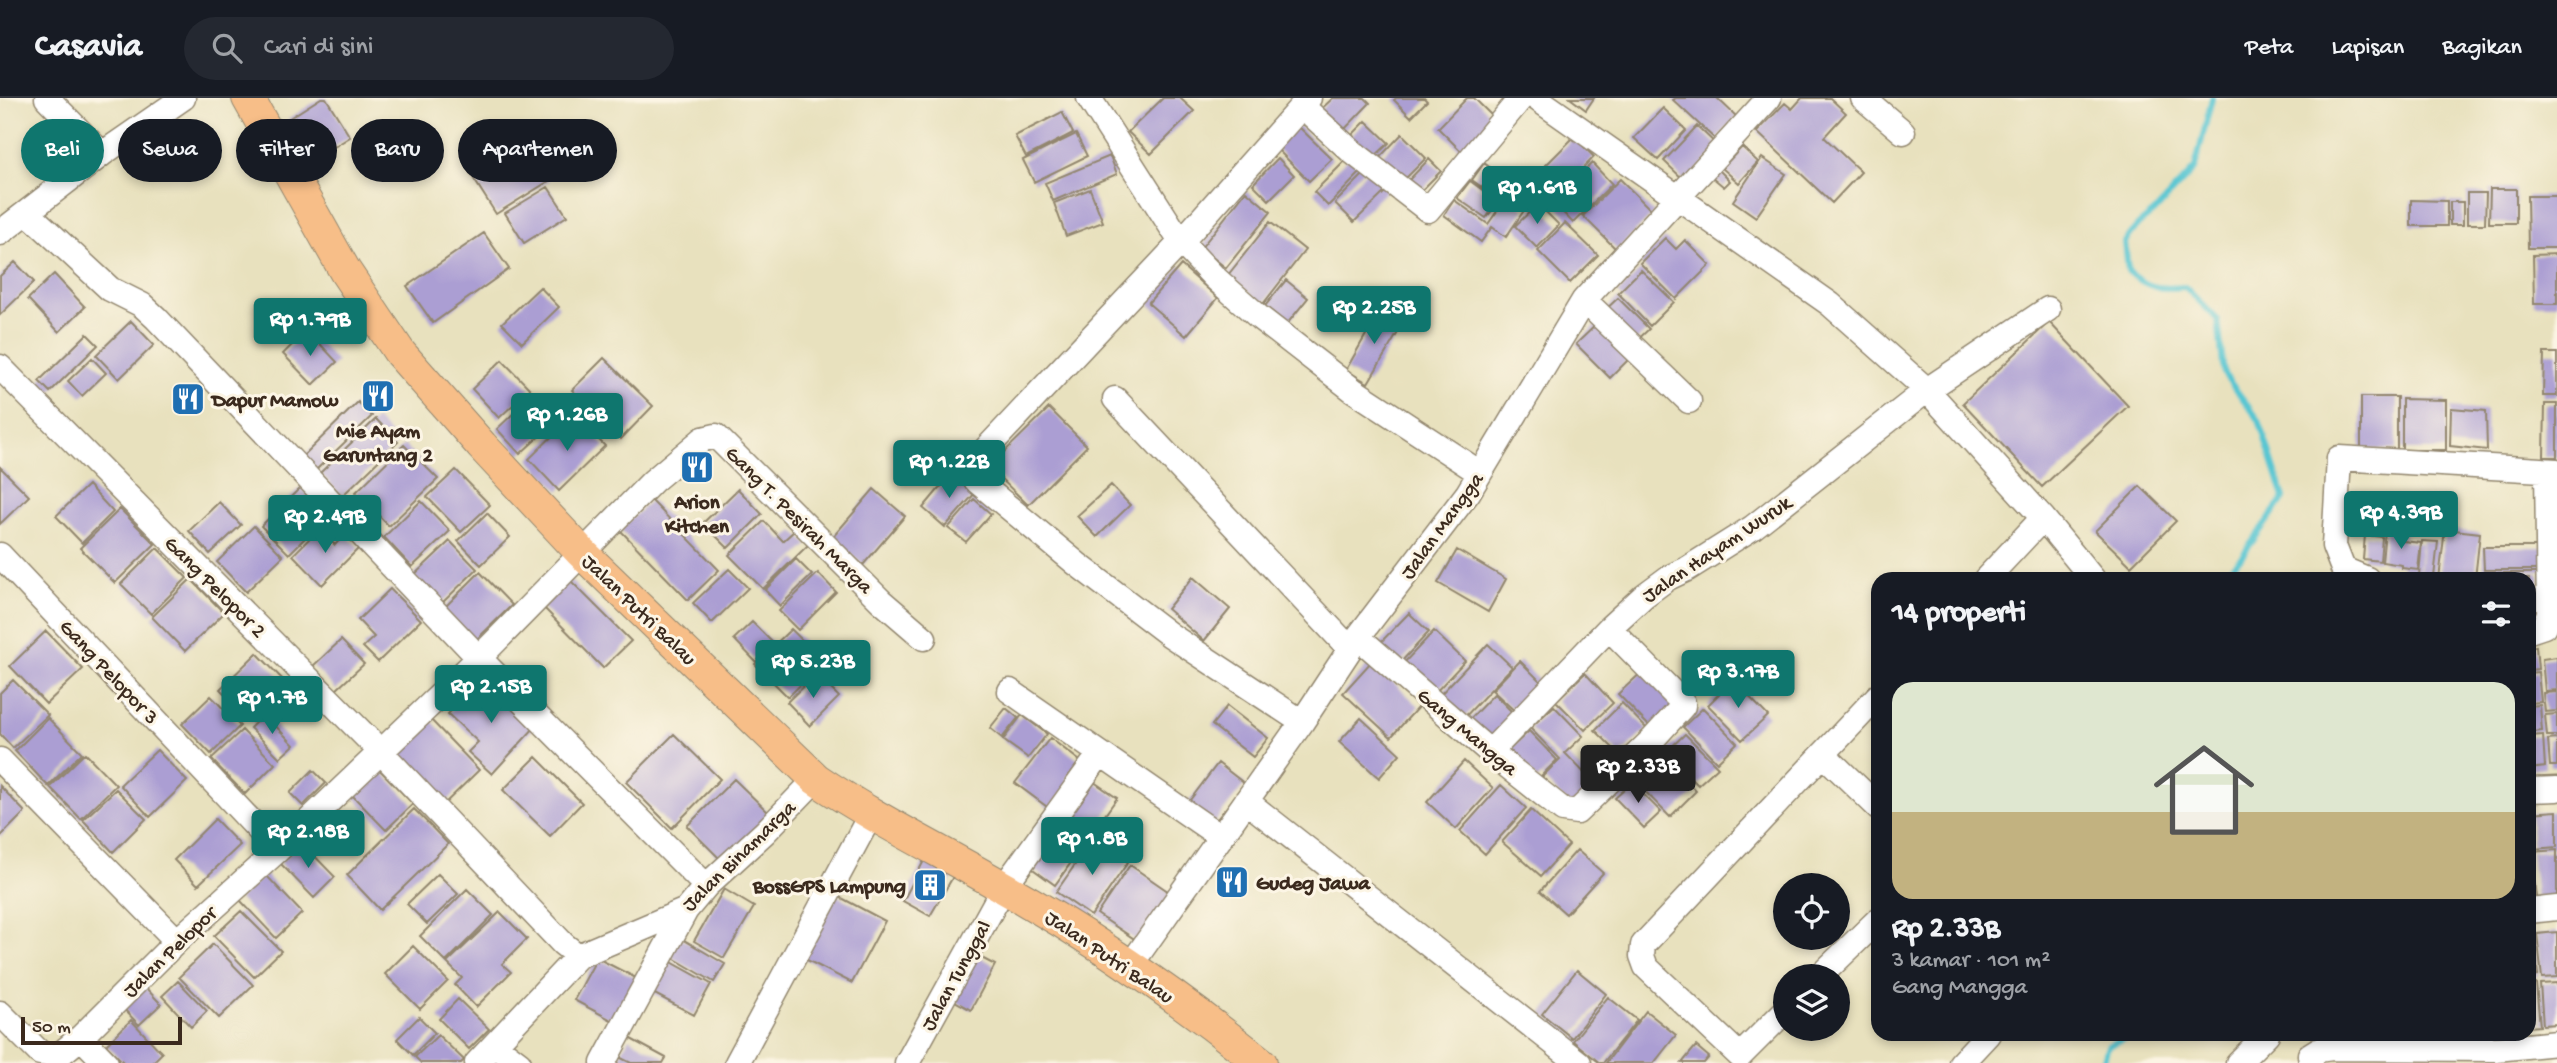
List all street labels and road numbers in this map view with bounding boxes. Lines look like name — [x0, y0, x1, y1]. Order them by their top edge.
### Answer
street label: Gang T. Pesirah Marga — [718, 442, 878, 602]
street label: Jalan Mangga — [1397, 468, 1492, 585]
street label: Jalan Hayam Wuruk — [1639, 490, 1799, 610]
street label: Gang Pelopor 2 — [157, 532, 270, 645]
street label: Jalan Putri Balau — [575, 551, 700, 673]
street label: Gang Pelopor 3 — [53, 616, 162, 731]
street label: Gang Mangga — [1410, 684, 1522, 784]
street label: Jalan Binamarga — [678, 796, 804, 918]
street label: Jalan Pelopor — [119, 902, 225, 1004]
street label: Jalan Putri Balau — [1039, 907, 1177, 1011]
street label: Jalan Tunggal — [918, 917, 999, 1036]

